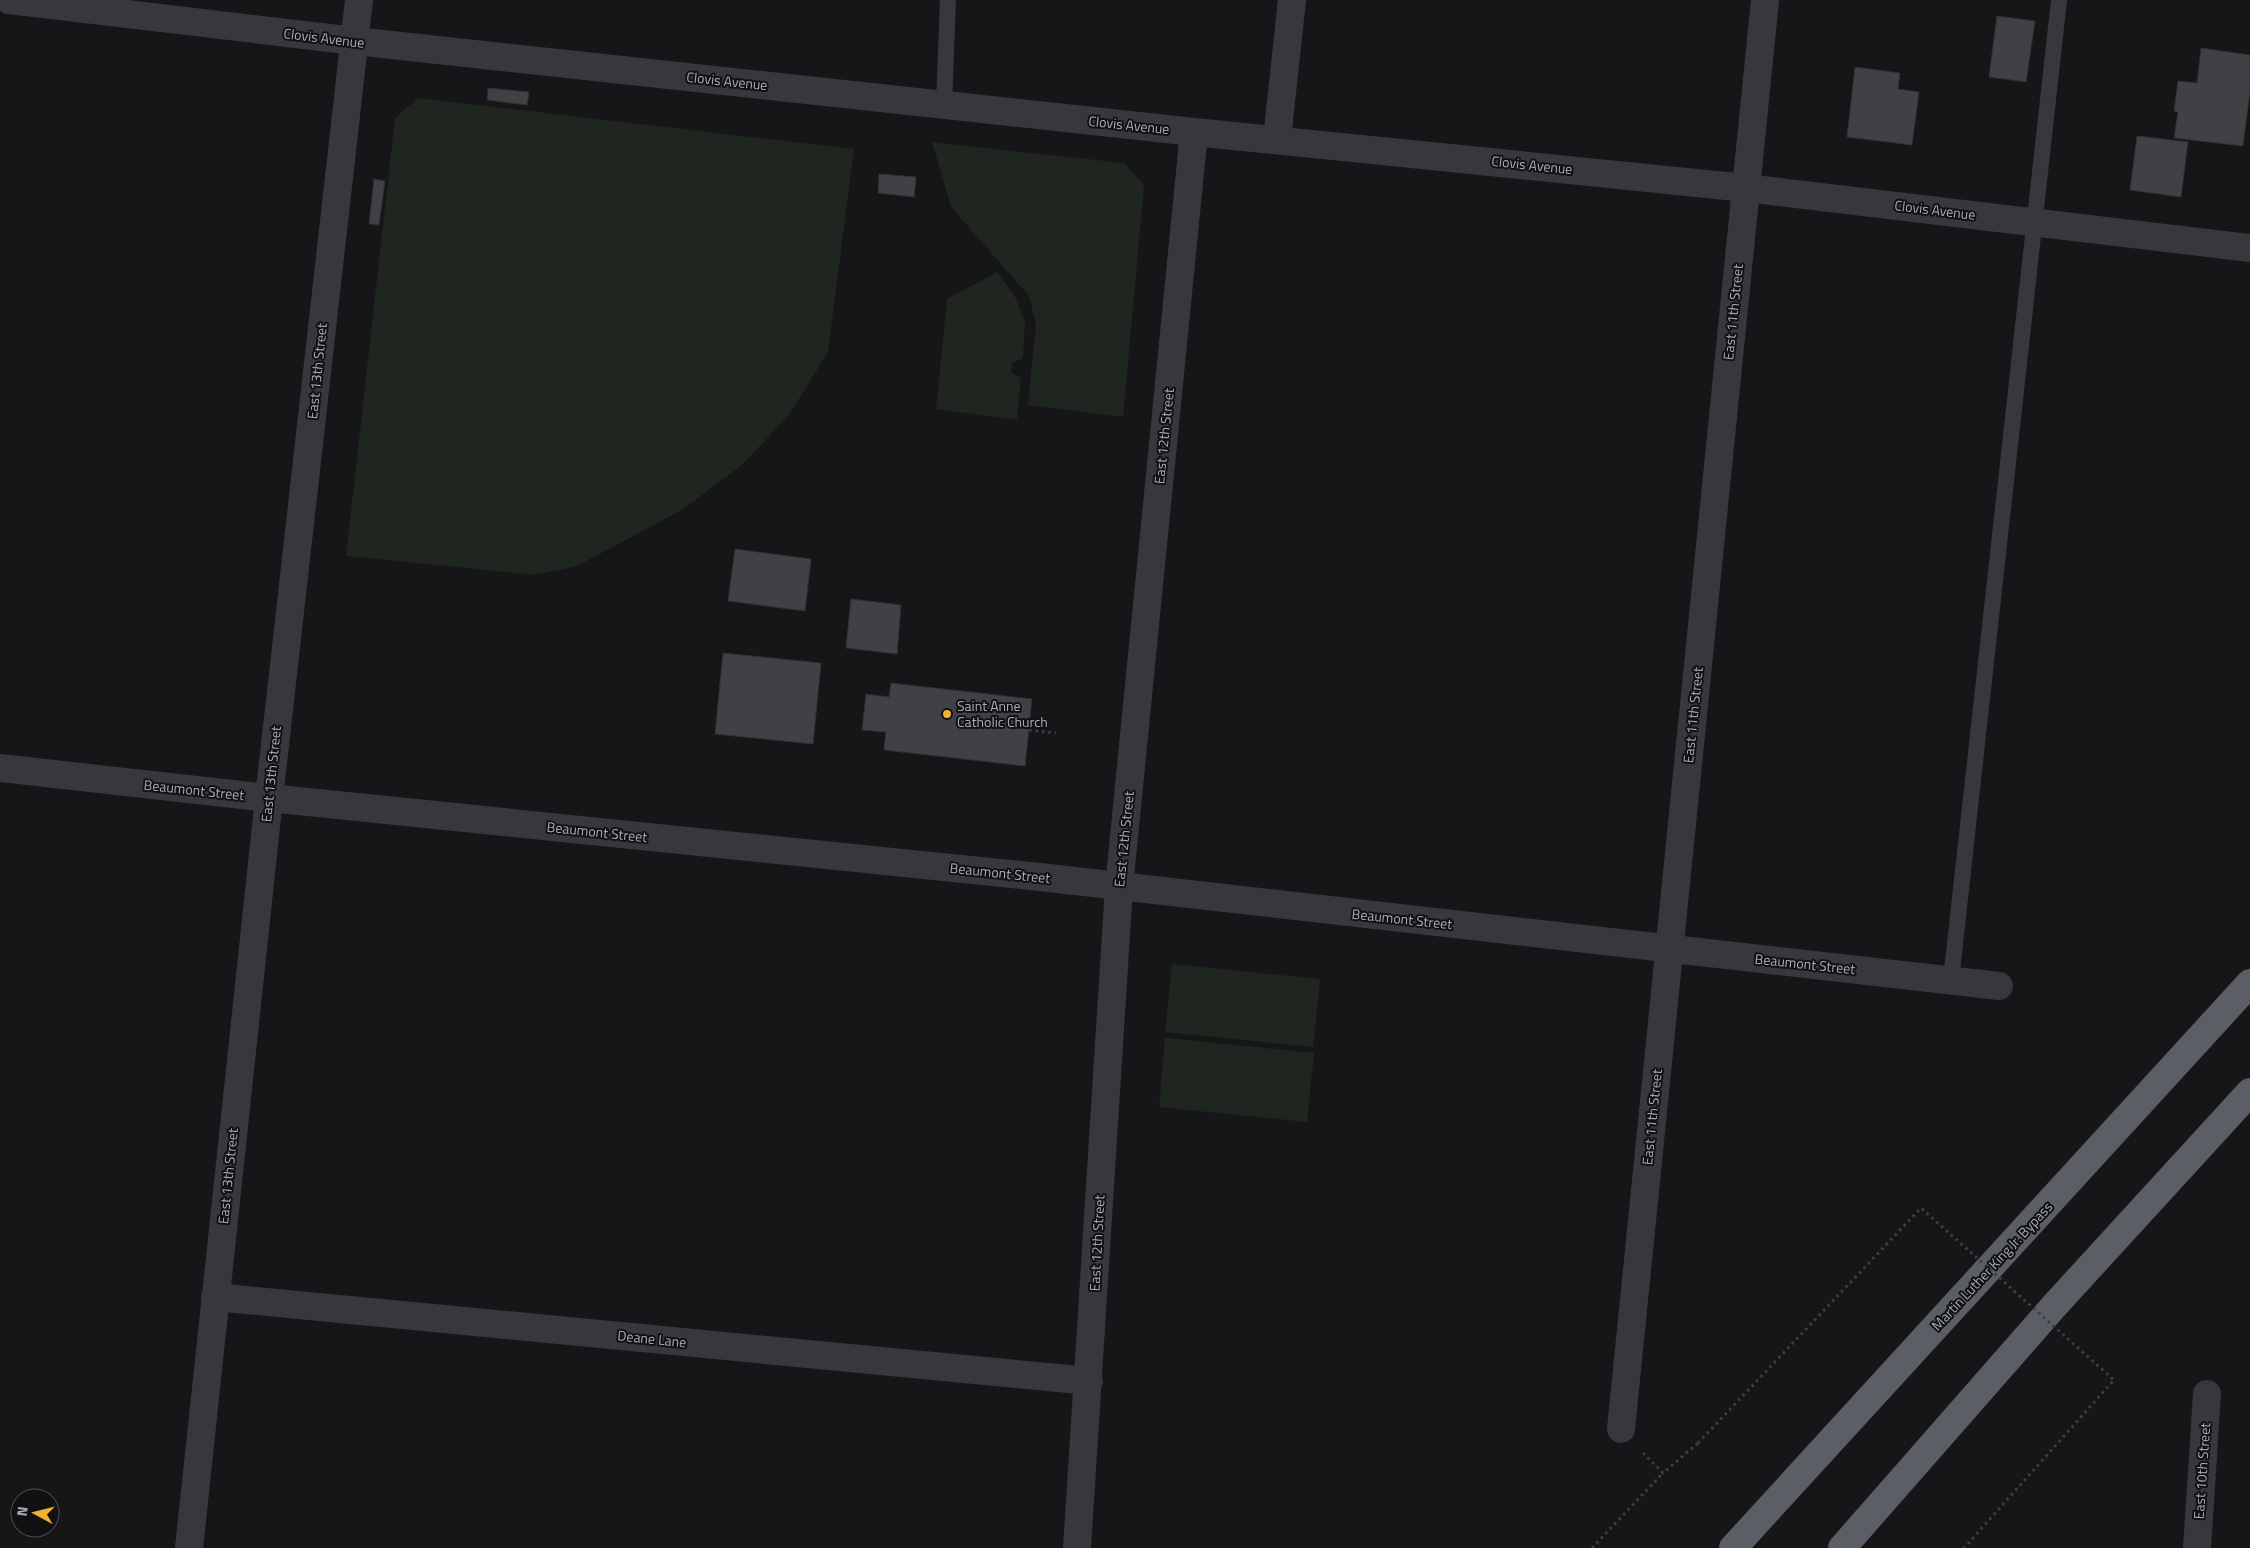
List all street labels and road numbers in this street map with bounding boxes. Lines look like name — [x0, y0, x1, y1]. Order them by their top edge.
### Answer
street label: Clovis Avenue — [282, 22, 366, 53]
street label: Clovis Avenue — [686, 66, 769, 95]
street label: Clovis Avenue — [1088, 110, 1171, 139]
street label: Clovis Avenue — [1491, 150, 1574, 179]
street label: Clovis Avenue — [1893, 194, 1977, 225]
street label: East 11th Street — [1717, 263, 1748, 361]
street label: East 13th Street — [301, 322, 332, 420]
street label: East 12th Street — [1148, 387, 1179, 485]
street label: East 11th Street — [1677, 666, 1708, 764]
street label: East 13th Street — [255, 725, 286, 823]
street label: Beaumont Street — [143, 774, 245, 805]
street label: East 12th Street — [1108, 790, 1139, 888]
street label: Beaumont Street — [546, 816, 648, 847]
street label: Beaumont Street — [949, 857, 1051, 888]
street label: Beaumont Street — [1351, 903, 1453, 934]
street label: Beaumont Street — [1754, 948, 1856, 979]
street label: East 11th Street — [1636, 1068, 1667, 1166]
street label: East 13th Street — [212, 1127, 243, 1225]
street label: East 12th Street — [1083, 1194, 1110, 1292]
street label: Martin Luther King Jr. Bypass — [1926, 1197, 2057, 1335]
street label: Deane Lane — [617, 1324, 688, 1353]
street label: East 10th Street — [2188, 1422, 2215, 1520]

